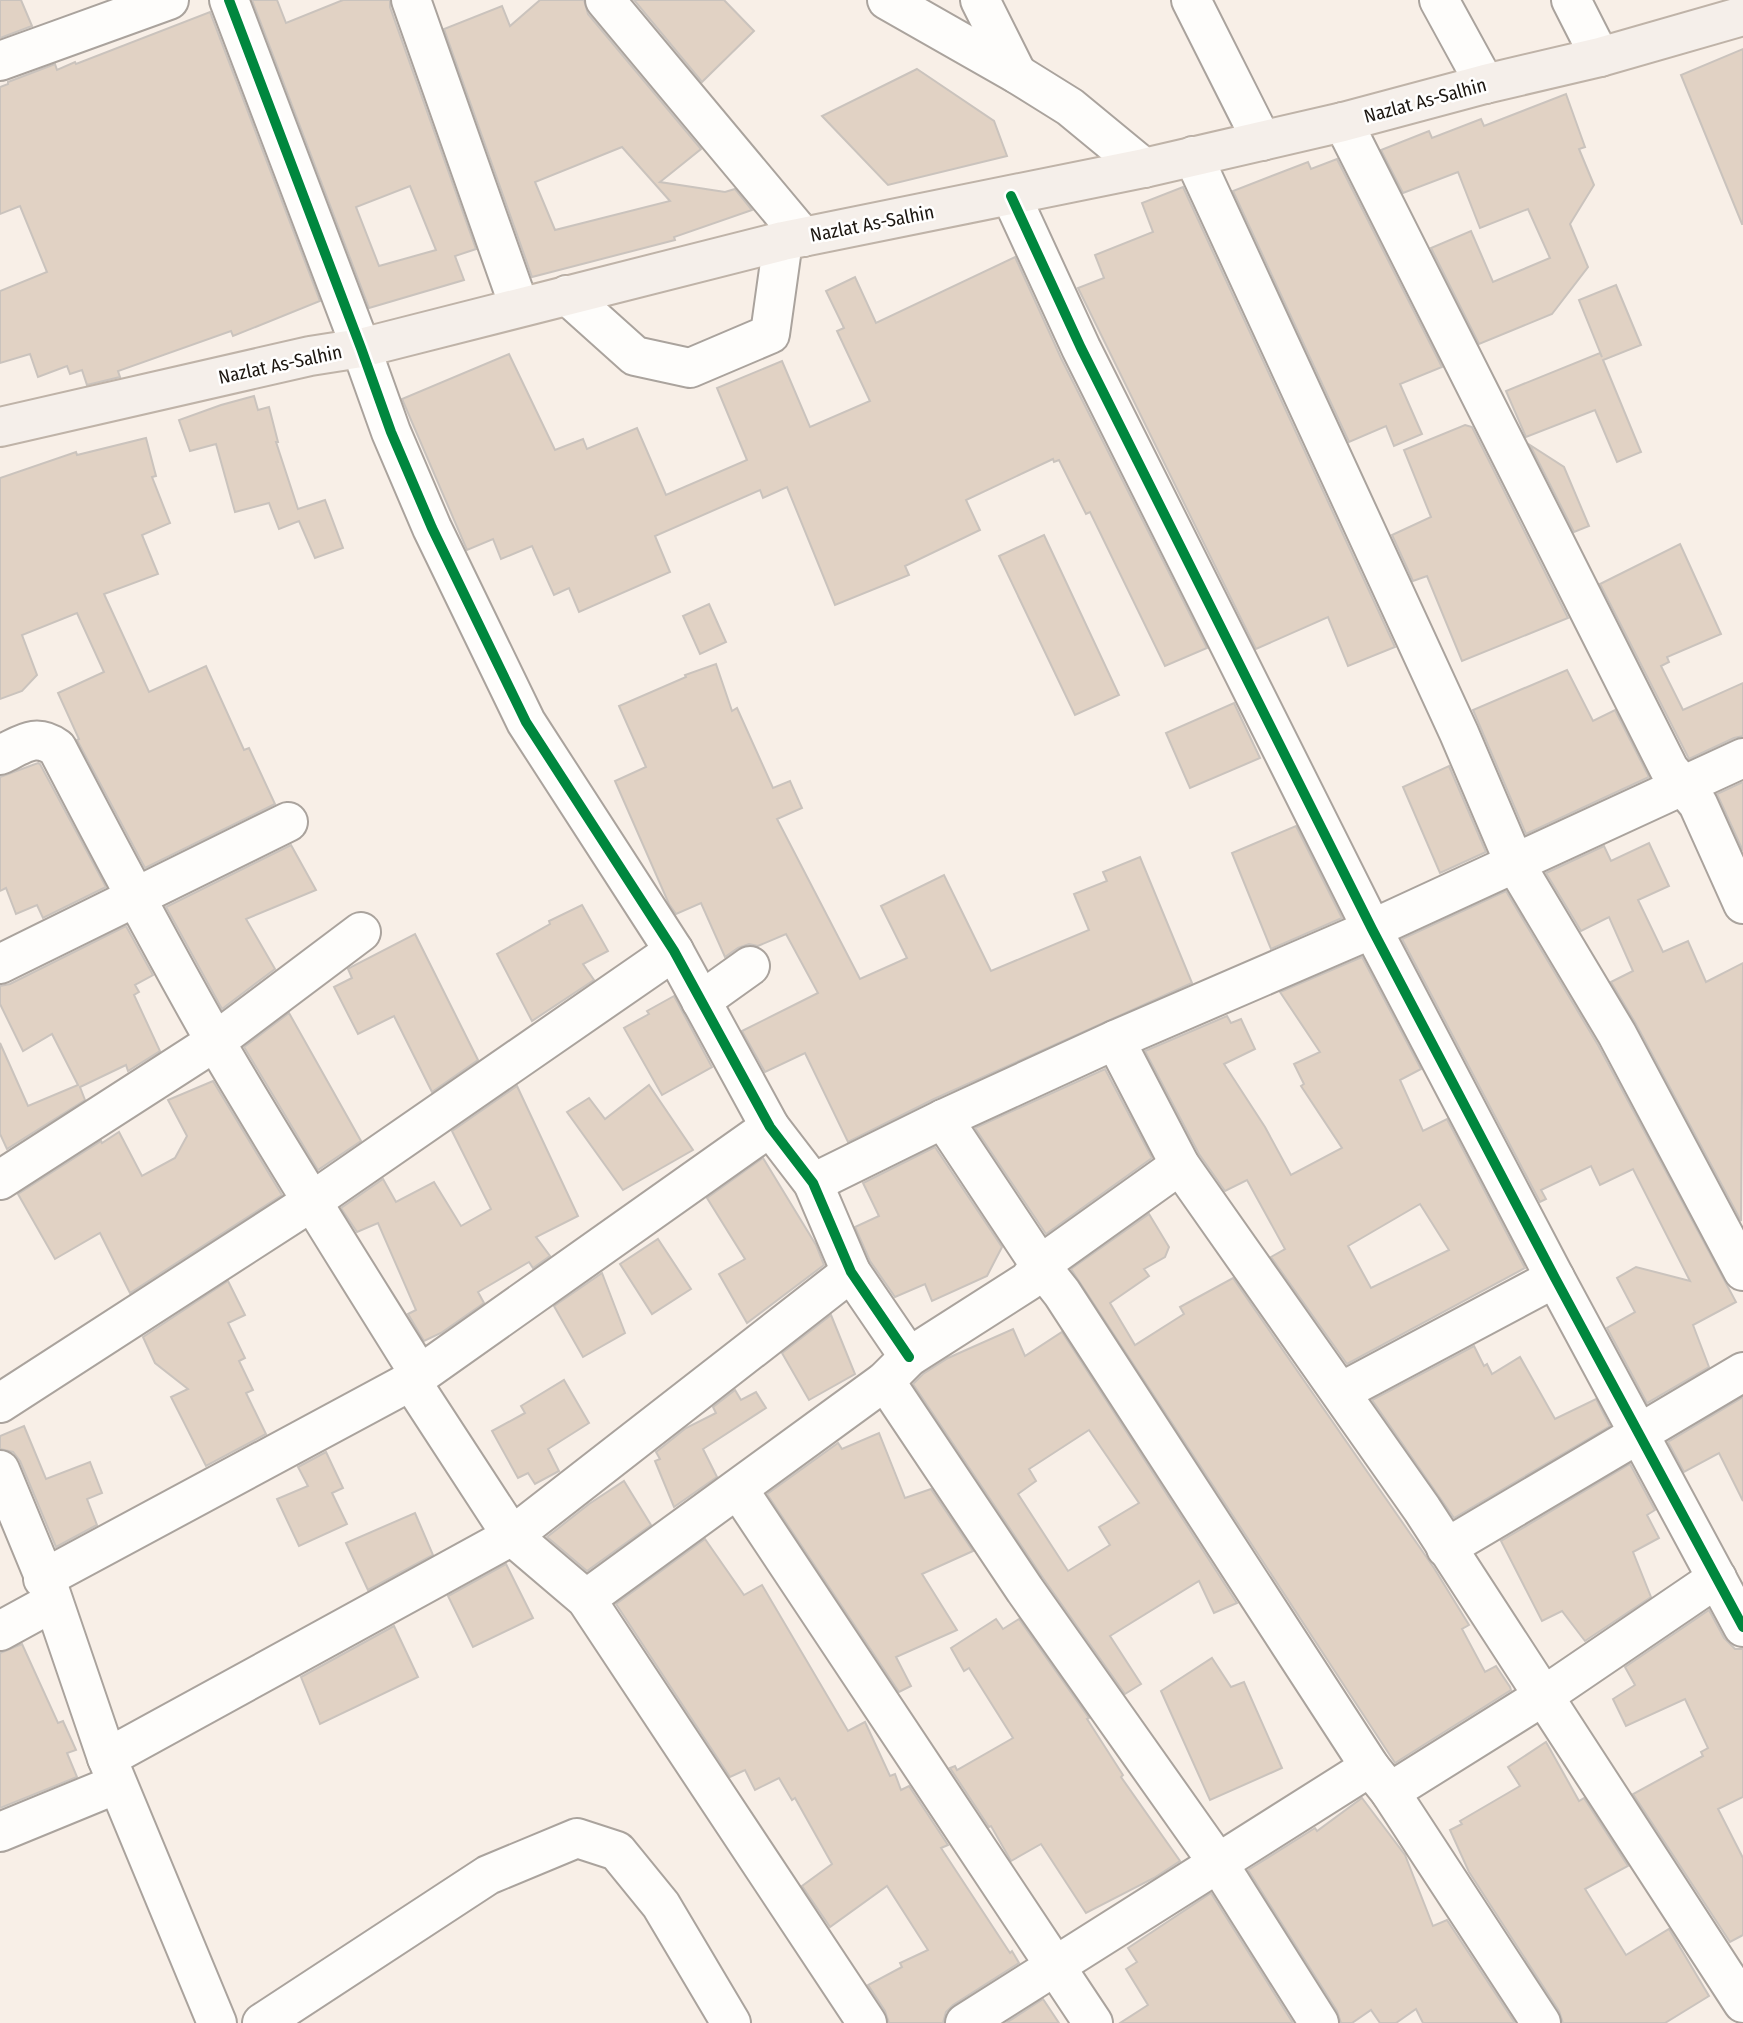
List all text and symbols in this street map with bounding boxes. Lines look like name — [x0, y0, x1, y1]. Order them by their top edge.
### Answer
street label: Nazlat As-Salhin — [1361, 73, 1489, 128]
street label: Nazlat As-Salhin — [808, 200, 936, 247]
street label: Nazlat As-Salhin — [216, 340, 344, 389]

